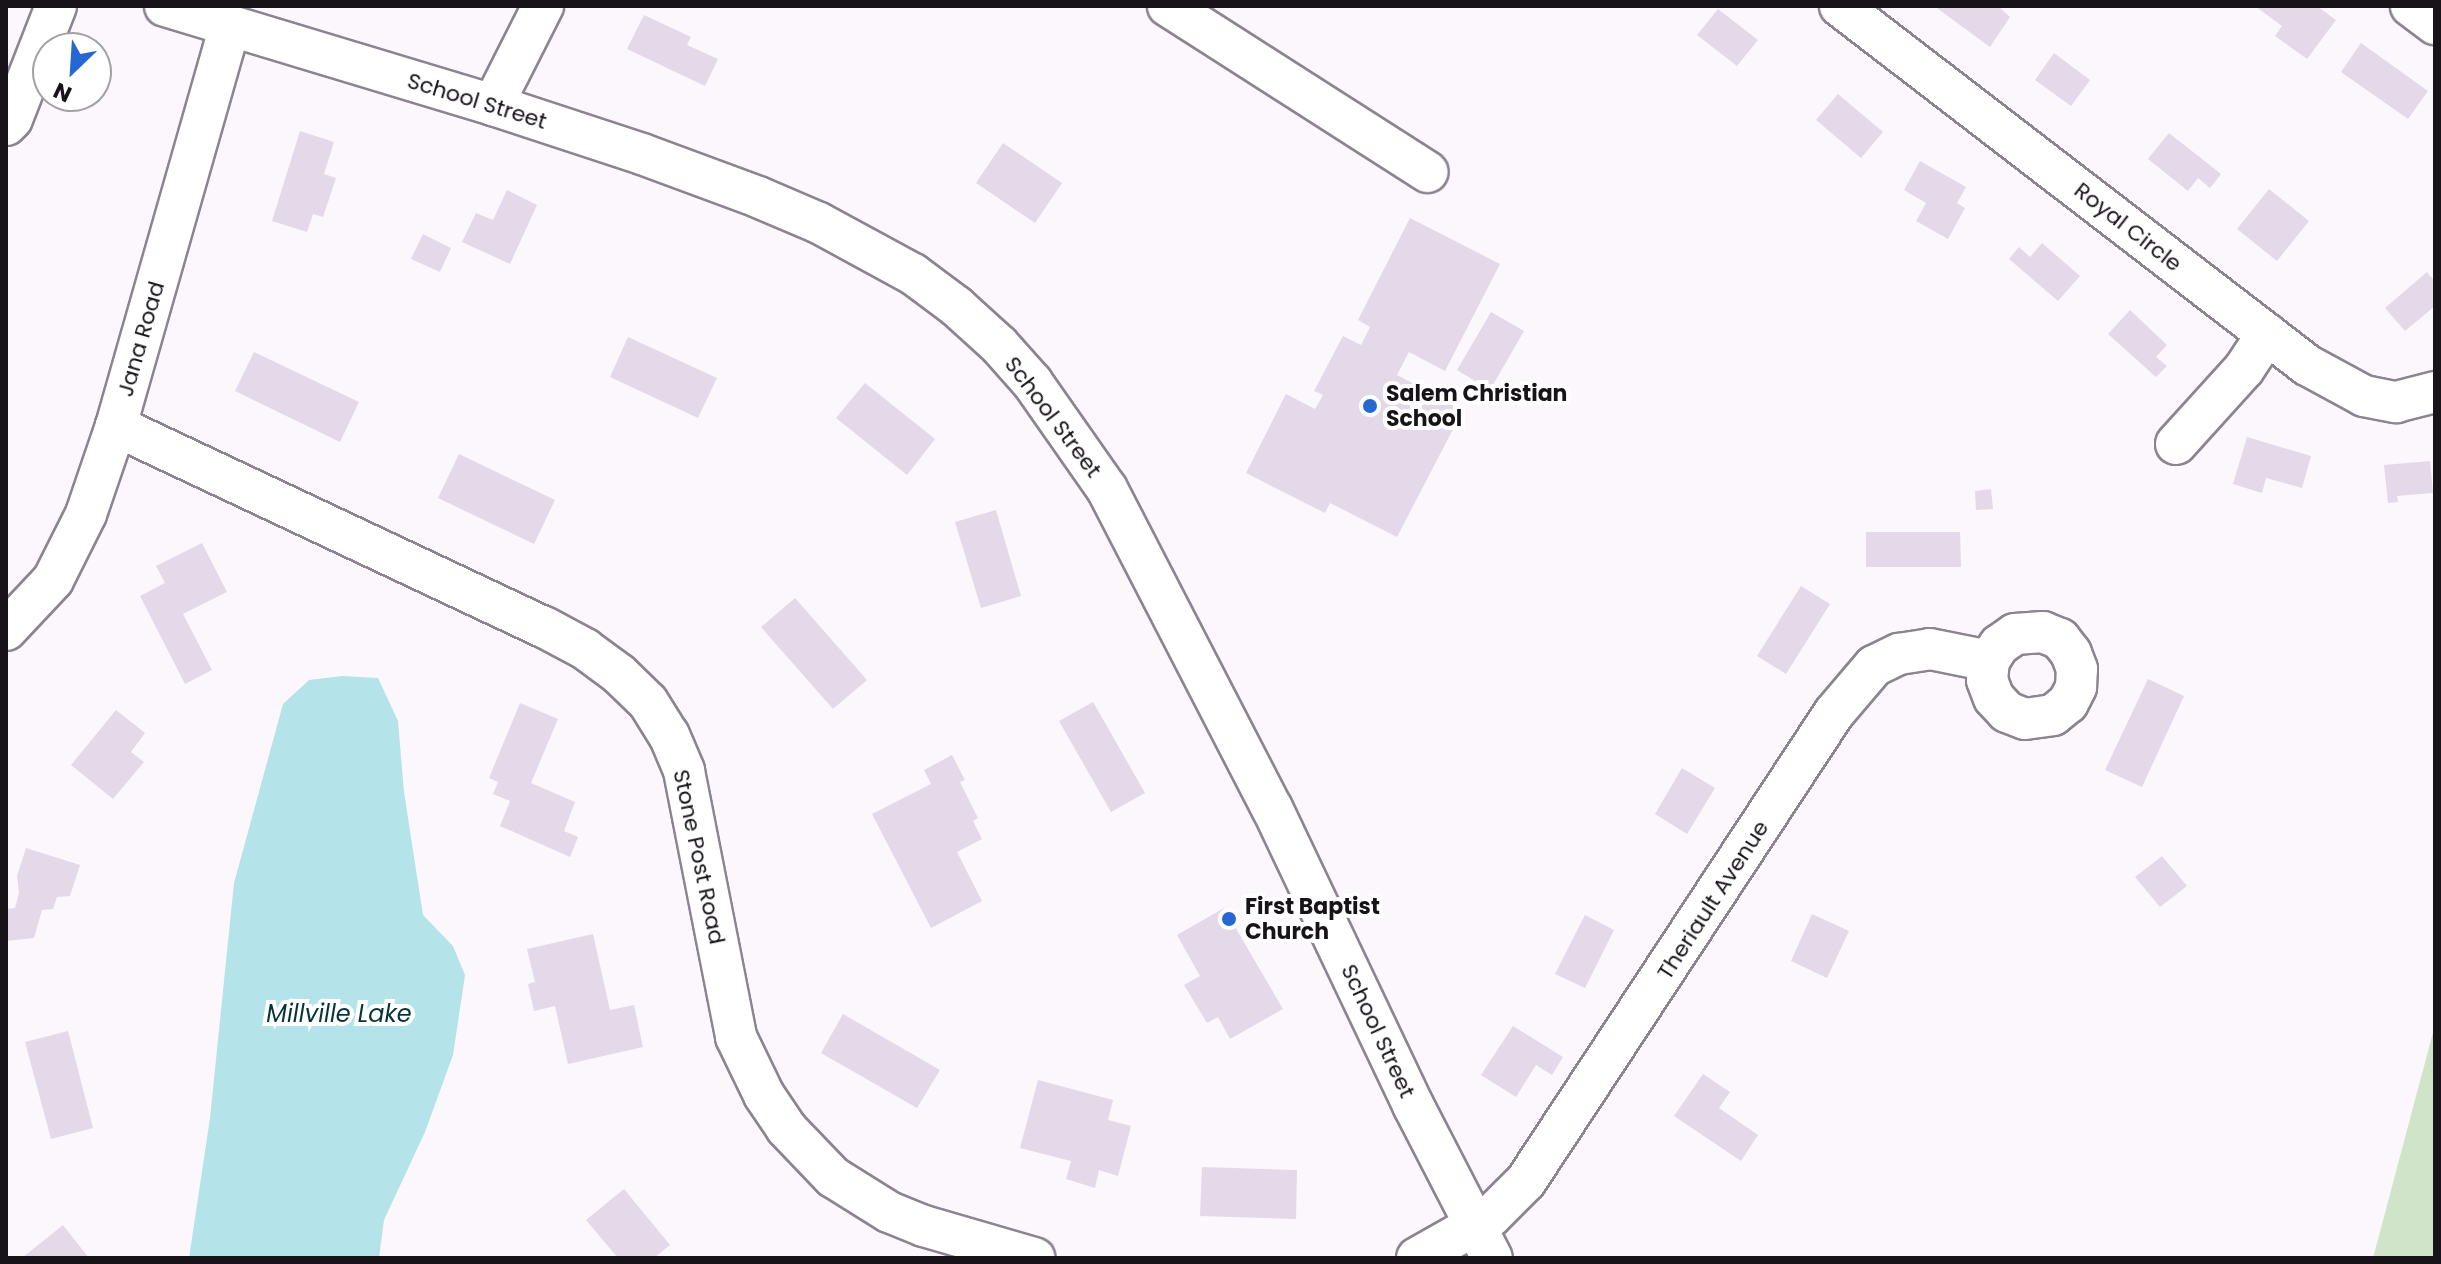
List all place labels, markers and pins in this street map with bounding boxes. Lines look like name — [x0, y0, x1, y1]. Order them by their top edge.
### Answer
place label: Salem Christian School — [1386, 380, 1567, 432]
marker: Salem Christian School — [1361, 397, 1379, 415]
place label: First Baptist Church — [1245, 893, 1380, 944]
marker: First Baptist Church — [1220, 910, 1238, 928]

